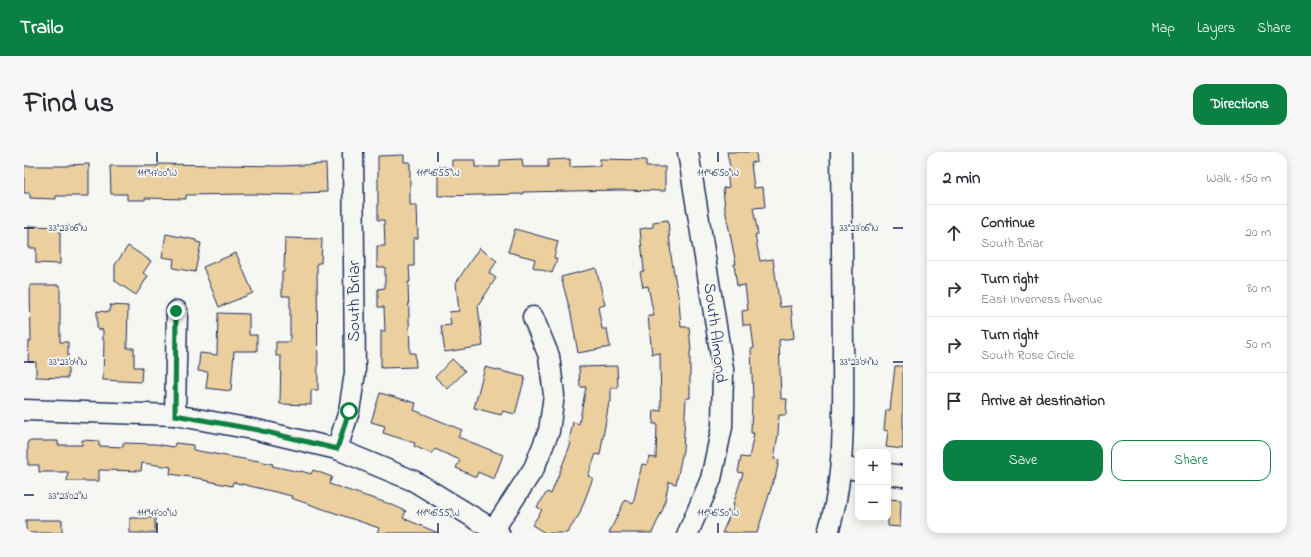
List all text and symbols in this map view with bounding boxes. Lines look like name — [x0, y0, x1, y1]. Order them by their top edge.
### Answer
text: Trailo — [20, 15, 64, 42]
text: Map — [1151, 18, 1175, 39]
text: Layers — [1197, 18, 1235, 39]
text: Share — [1257, 18, 1291, 39]
text: Find us — [24, 84, 114, 125]
button: Directions — [1193, 84, 1287, 125]
text: 111°47'00"W — [137, 166, 177, 181]
text: 111°46'55"W — [416, 166, 460, 181]
text: 111°46'50"W — [697, 166, 739, 181]
text: 2 min — [943, 166, 980, 191]
text: Walk · 150 m — [1206, 169, 1271, 188]
text: Continue — [981, 212, 1035, 234]
text: 33°23'06"N — [49, 221, 88, 236]
text: 33°23'06"N — [840, 221, 879, 236]
icon: ahead — [943, 222, 965, 244]
text: 20 m — [1246, 223, 1271, 242]
text: South Briar — [981, 234, 1043, 253]
street label: South Briar — [342, 259, 367, 342]
text: Turn right — [981, 268, 1039, 290]
icon: right — [943, 278, 965, 300]
text: 80 m — [1247, 279, 1271, 298]
street label: South Almond — [696, 281, 734, 385]
text: East Inverness Avenue — [981, 290, 1102, 309]
route end — [167, 302, 185, 320]
text: Turn right — [981, 324, 1039, 346]
icon: right — [943, 334, 965, 356]
text: 50 m — [1245, 335, 1271, 354]
text: South Rose Circle — [981, 346, 1074, 365]
text: 33°23'04"N — [49, 355, 88, 370]
text: 33°23'04"N — [840, 355, 879, 370]
icon: arrive — [943, 390, 965, 412]
text: Arrive at destination — [981, 390, 1105, 412]
route start — [340, 402, 358, 420]
button: Save — [943, 440, 1103, 481]
button: Share — [1111, 440, 1271, 481]
map controls — [855, 449, 891, 521]
button: + — [855, 449, 891, 485]
button: − — [855, 485, 891, 521]
text: 33°23'02"N — [48, 489, 88, 504]
text: 111°47'00"W — [137, 506, 177, 521]
text: 111°46'55"W — [416, 506, 460, 521]
text: 111°46'50"W — [697, 506, 739, 521]

